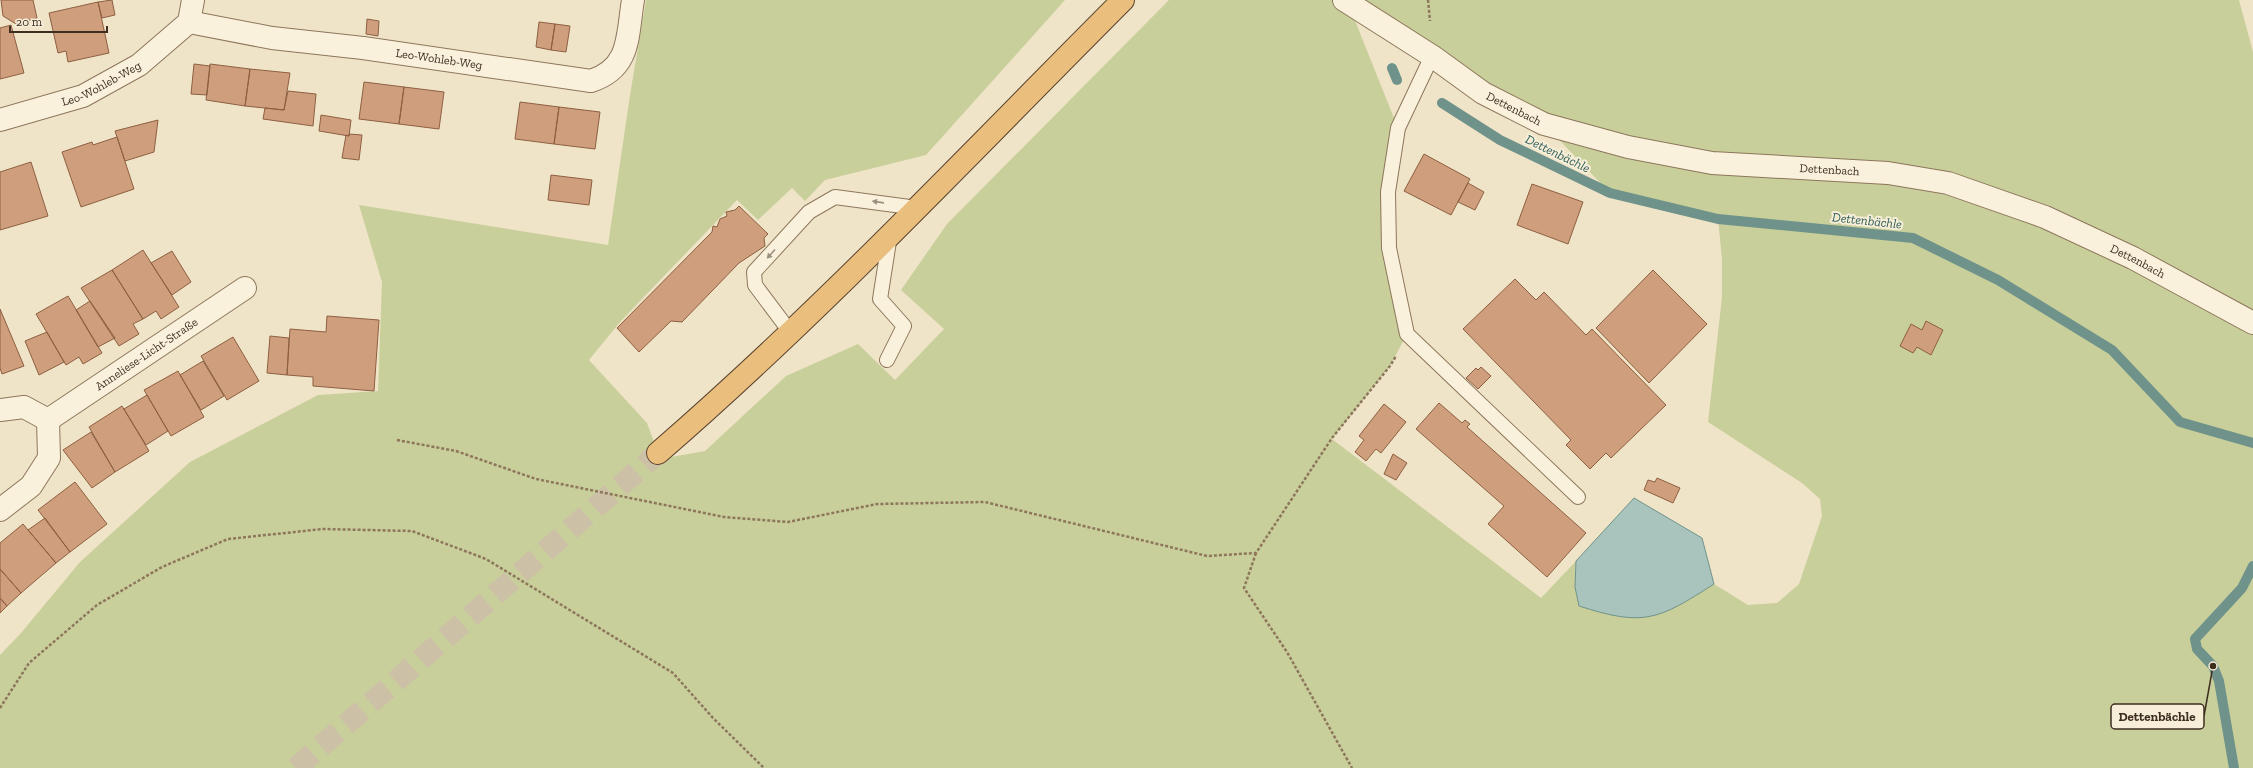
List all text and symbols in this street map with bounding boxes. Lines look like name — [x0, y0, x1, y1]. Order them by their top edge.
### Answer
scale bar — [10, 8, 107, 34]
text: 20 m — [16, 15, 43, 29]
street label: Leo-Wohleb-Weg — [395, 46, 484, 72]
street label: Leo-Wohleb-Weg — [60, 58, 144, 109]
street label: Dettenbach — [1484, 89, 1544, 129]
water label: Dettenbächle — [1523, 131, 1593, 176]
street label: Dettenbach — [1799, 161, 1860, 178]
one-way arrow — [872, 199, 884, 206]
water label: Dettenbächle — [1831, 209, 1903, 232]
street label: Dettenbach — [2108, 241, 2168, 281]
one-way arrow — [766, 249, 776, 259]
street label: Anneliese-Licht-Straße — [93, 315, 201, 393]
callout: Dettenbächle — [2111, 704, 2204, 729]
text: Dettenbächle — [2118, 709, 2196, 724]

